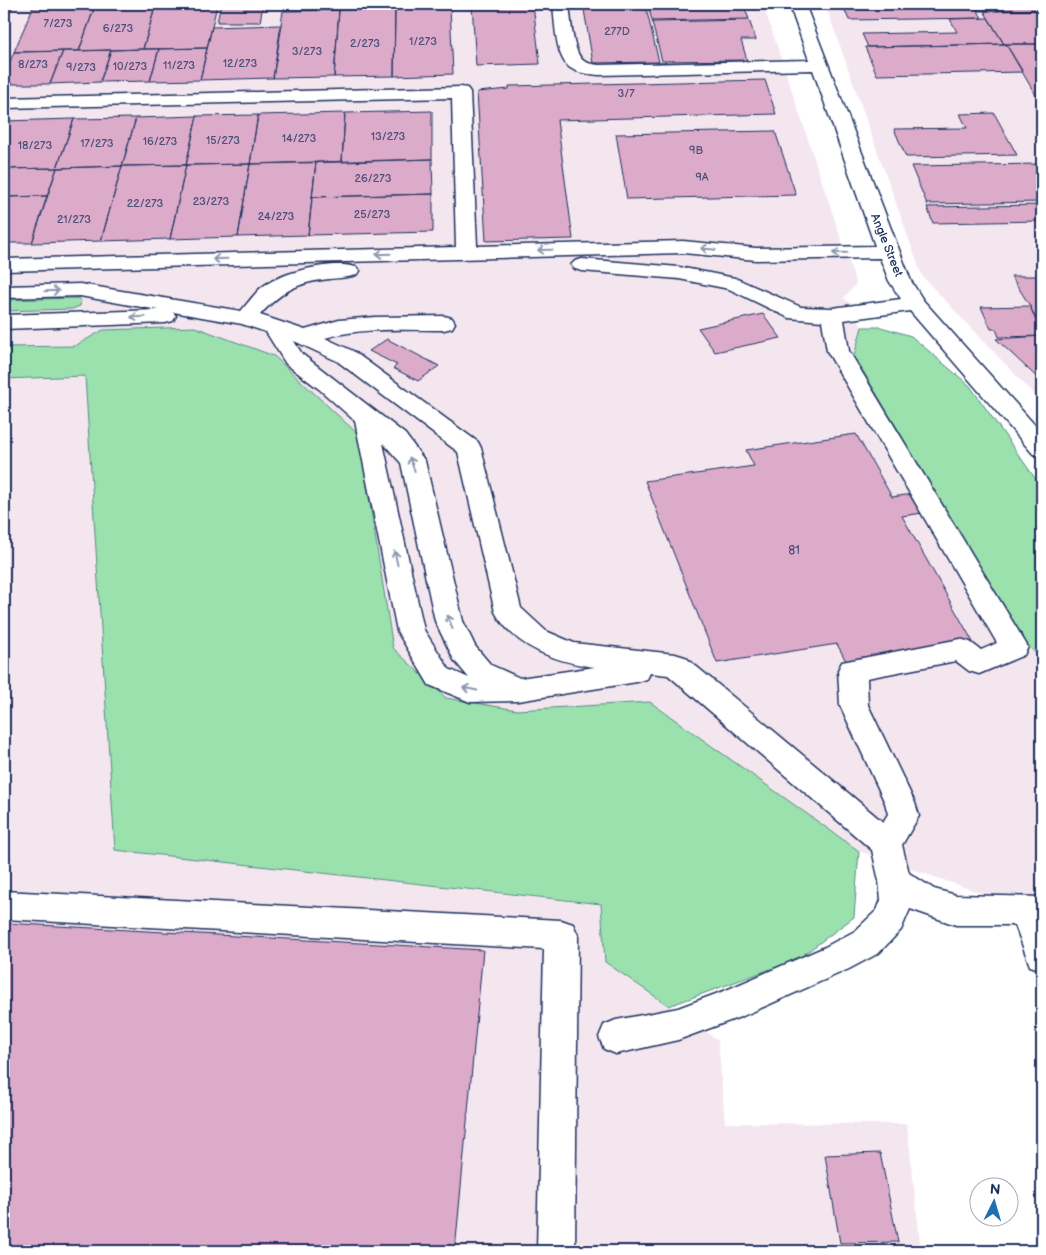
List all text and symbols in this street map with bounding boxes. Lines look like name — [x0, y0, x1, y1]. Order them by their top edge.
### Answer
house number: 7/273 — [43, 17, 73, 30]
house number: 6/273 — [103, 22, 133, 35]
house number: 277D — [604, 25, 630, 38]
house number: 1/273 — [409, 35, 437, 48]
house number: 2/273 — [350, 37, 380, 50]
house number: 3/273 — [292, 45, 322, 58]
house number: 12/273 — [223, 57, 257, 70]
house number: 8/273 — [18, 58, 48, 71]
house number: 11/273 — [163, 59, 195, 72]
house number: 10/273 — [113, 60, 147, 73]
house number: 9/273 — [66, 61, 96, 74]
house number: 3/7 — [617, 87, 635, 100]
house number: 13/273 — [371, 130, 406, 143]
house number: 14/273 — [282, 132, 317, 145]
house number: 15/273 — [206, 134, 240, 147]
house number: 16/273 — [143, 135, 178, 148]
house number: 17/273 — [80, 137, 114, 150]
house number: 18/273 — [18, 139, 52, 152]
house number: 9B — [689, 144, 703, 157]
house number: 9A — [695, 171, 709, 184]
house number: 26/273 — [355, 172, 392, 185]
house number: 23/273 — [193, 195, 230, 208]
house number: 22/273 — [127, 197, 164, 210]
house number: 25/273 — [354, 208, 390, 221]
house number: 24/273 — [258, 210, 295, 223]
street label: Angle Street — [867, 211, 906, 279]
house number: 21/273 — [57, 213, 91, 226]
one-way arrow — [700, 244, 716, 254]
one-way arrow — [538, 245, 554, 255]
one-way arrow — [832, 248, 848, 258]
one-way arrow — [375, 249, 392, 259]
one-way arrow — [213, 254, 229, 264]
one-way arrow — [44, 286, 60, 296]
one-way arrow — [130, 312, 146, 322]
one-way arrow — [407, 457, 416, 472]
house number: 81 — [788, 543, 800, 558]
one-way arrow — [390, 550, 400, 566]
one-way arrow — [445, 615, 454, 630]
one-way arrow — [462, 684, 478, 693]
north arrow — [968, 1178, 1018, 1228]
text: N — [989, 1181, 1001, 1198]

